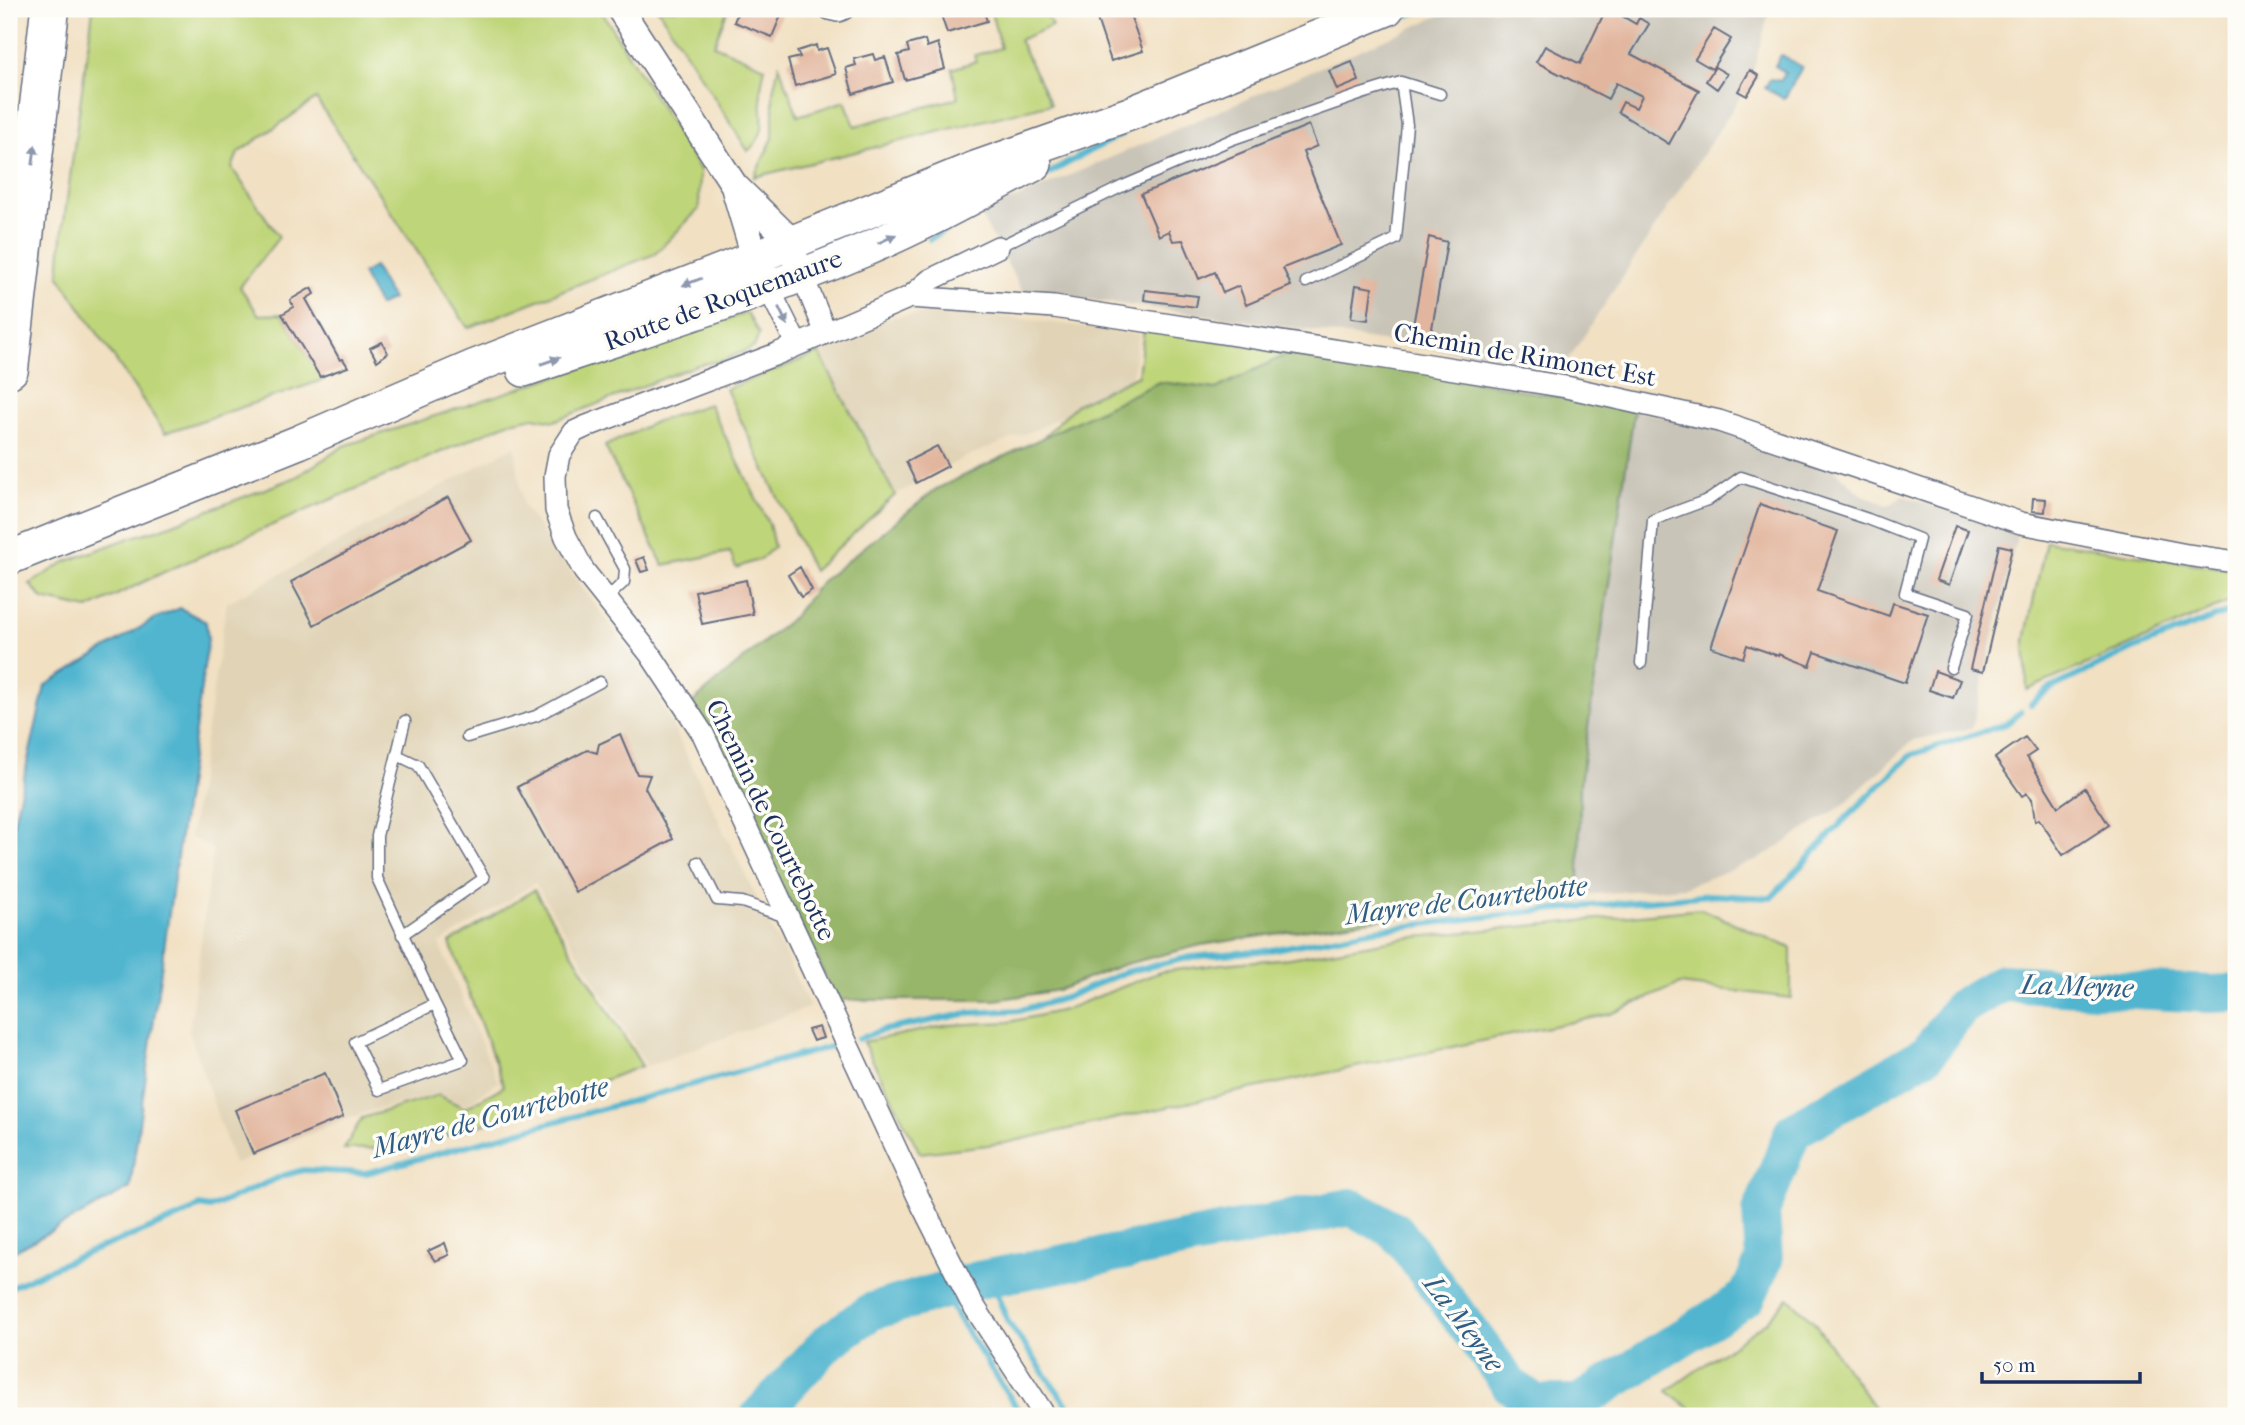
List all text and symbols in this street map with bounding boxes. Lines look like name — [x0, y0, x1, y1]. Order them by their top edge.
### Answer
one-way arrow — [28, 144, 39, 166]
one-way arrow — [877, 233, 897, 244]
street label: Route de Roquemaure — [600, 242, 846, 357]
one-way arrow — [682, 276, 703, 287]
one-way arrow — [777, 306, 788, 326]
street label: Chemin de Rimonet Est — [1391, 317, 1659, 393]
one-way arrow — [540, 355, 561, 366]
street label: Chemin de Courtebotte — [699, 695, 843, 946]
water label: Mayre de Courtebotte — [1341, 869, 1590, 931]
water label: La Meyne — [2018, 967, 2135, 1004]
water label: Mayre de Courtebotte — [366, 1069, 613, 1165]
water label: La Meyne — [1416, 1266, 1512, 1379]
scale bar — [1982, 1341, 2140, 1385]
text: 50 m — [1993, 1353, 2036, 1377]

